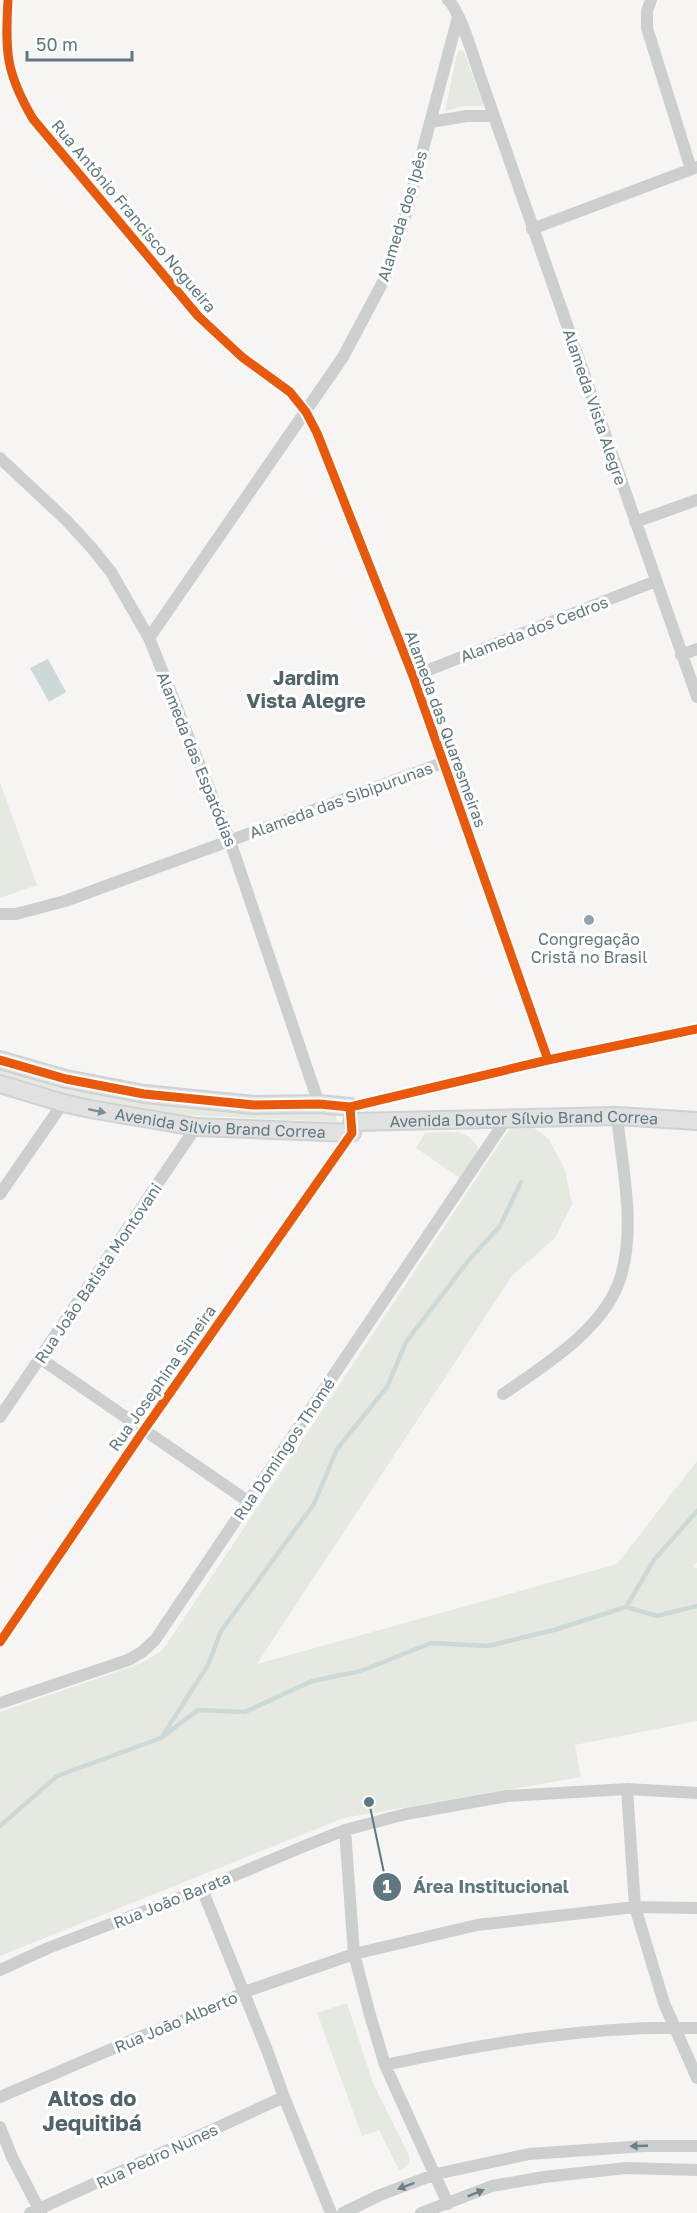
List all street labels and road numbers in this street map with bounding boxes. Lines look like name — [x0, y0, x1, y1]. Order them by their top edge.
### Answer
street label: Rua Antônio Francisco Nogueira — [47, 115, 221, 317]
street label: Alameda dos Ipês — [373, 148, 431, 284]
street label: Alameda Vista Alegre — [559, 326, 631, 488]
street label: Alameda dos Cedros — [457, 592, 611, 666]
street label: Alameda das Quaresmeiras — [401, 628, 491, 830]
street label: Alameda das Espatódias — [153, 669, 241, 849]
street label: Alameda das Sibipurunas — [247, 757, 435, 843]
street label: Avenida Silvio Brand Correa — [114, 1103, 326, 1142]
street label: Avenida Doutor Sílvio Brand Correa — [389, 1106, 659, 1131]
street label: Rua João Batista Montovani — [30, 1179, 166, 1367]
street label: Rua Josephina Simeira — [104, 1301, 220, 1455]
street label: Rua Domingos Thomé — [229, 1374, 339, 1524]
street label: Rua João Barata — [111, 1867, 233, 1933]
street label: Rua João Alberto — [112, 1987, 240, 2057]
street label: Rua Pedro Nunes — [93, 2119, 221, 2193]

